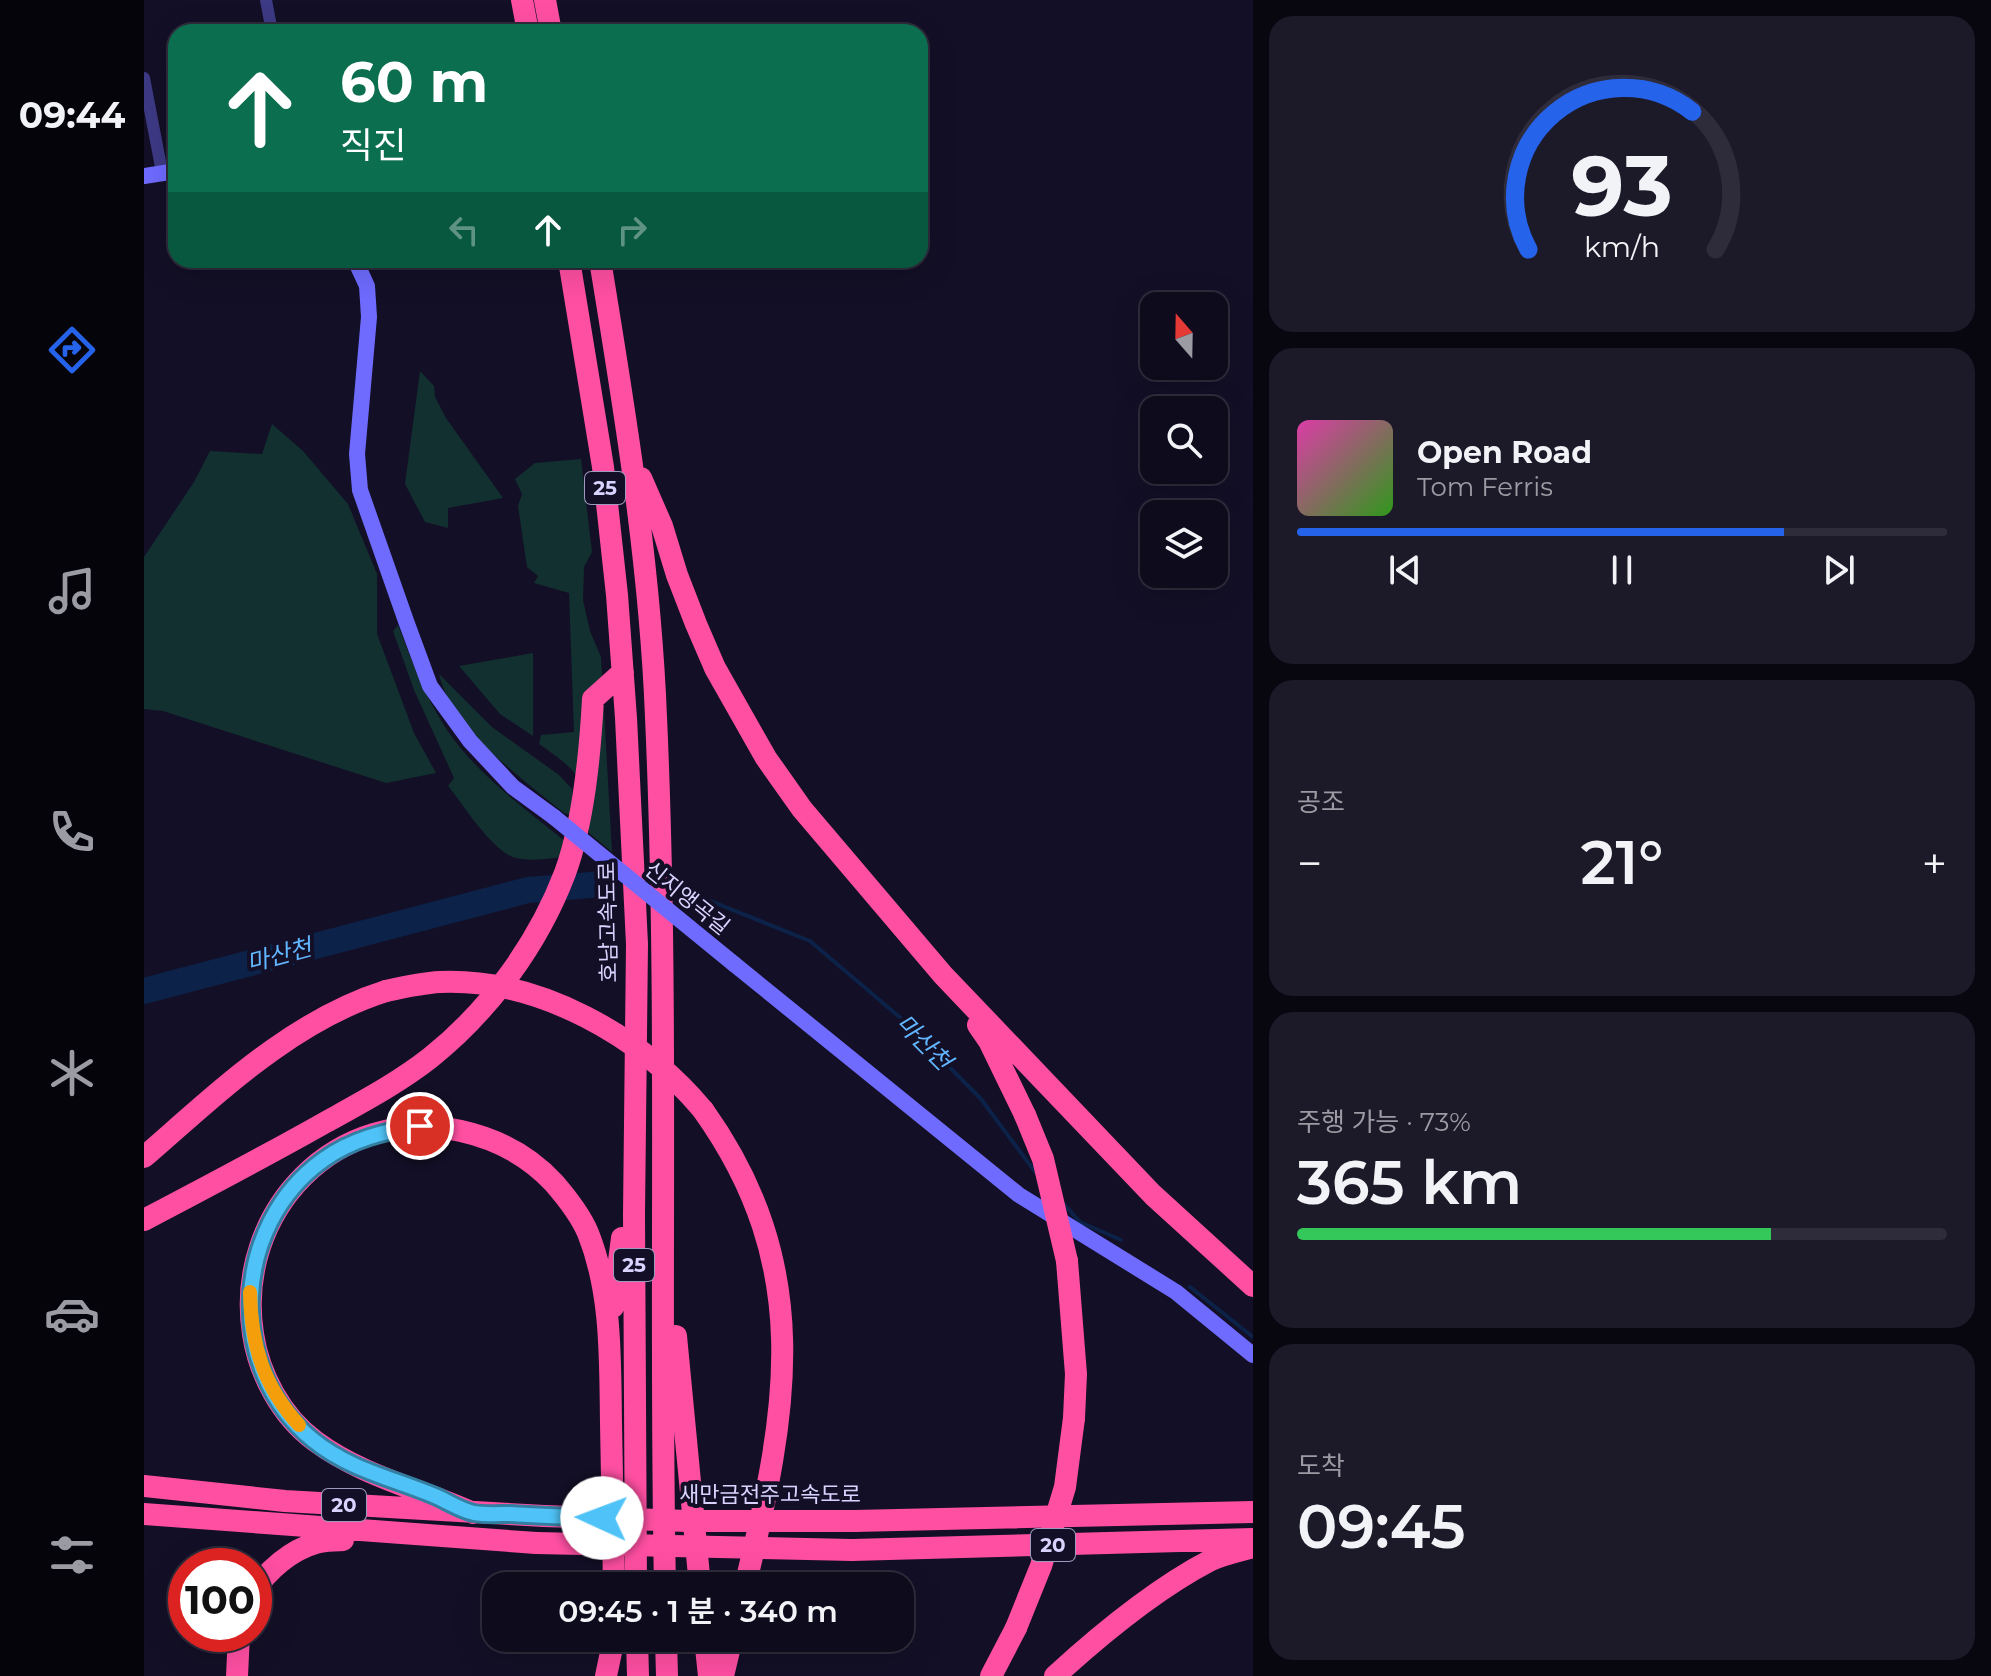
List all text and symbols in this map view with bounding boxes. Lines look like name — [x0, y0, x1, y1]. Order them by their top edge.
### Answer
text: 60 m — [340, 48, 488, 116]
icon: ahead — [208, 56, 312, 160]
text: 09:44 — [19, 93, 125, 137]
text: 직진 — [340, 123, 406, 167]
text: 93 — [1571, 135, 1673, 237]
icon: left — [442, 208, 486, 252]
icon: ahead — [526, 208, 570, 252]
icon: right — [610, 208, 654, 252]
text: km/h — [1584, 229, 1660, 264]
north arrow — [1140, 292, 1228, 380]
map controls — [1140, 292, 1228, 588]
icon: directions — [44, 322, 100, 378]
button: search — [1140, 396, 1228, 484]
text: Open Road — [1417, 434, 1592, 471]
text: Tom Ferris — [1417, 471, 1553, 503]
road number: 25 — [585, 472, 625, 504]
button: layers — [1140, 500, 1228, 588]
icon: previous — [1383, 548, 1427, 592]
icon: pause — [1600, 548, 1644, 592]
icon: next — [1817, 548, 1861, 592]
icon: music — [44, 563, 100, 619]
text: 공조 — [1297, 786, 1345, 818]
icon: phone — [44, 804, 100, 860]
text: 21° — [1581, 826, 1663, 899]
text: − — [1297, 836, 1322, 890]
text: + — [1922, 836, 1947, 890]
street label: 신지앵곡길 — [639, 856, 735, 940]
street label: 호남고속도로 — [593, 861, 623, 983]
water label: 마산천 — [243, 932, 318, 978]
water label: 마산천 — [890, 1008, 960, 1078]
icon: climate — [44, 1045, 100, 1101]
pin — [386, 1092, 454, 1160]
icon: arrive — [398, 1104, 442, 1148]
text: 주행 가능 · 73% — [1297, 1106, 1471, 1138]
text: 365 km — [1297, 1146, 1522, 1219]
road number: 25 — [614, 1249, 654, 1281]
icon: car — [44, 1286, 100, 1342]
text: 도착 — [1297, 1450, 1345, 1482]
position arrow — [560, 1476, 644, 1560]
street label: 새만금전주고속도로 — [679, 1481, 861, 1508]
road number: 20 — [322, 1489, 366, 1521]
text: 09:45 — [1297, 1490, 1465, 1563]
icon: filters — [44, 1527, 100, 1583]
road number: 20 — [1031, 1529, 1075, 1561]
speed limit sign: 100 — [168, 1548, 272, 1652]
text: 09:45 · 1 분 · 340 m — [558, 1593, 838, 1630]

